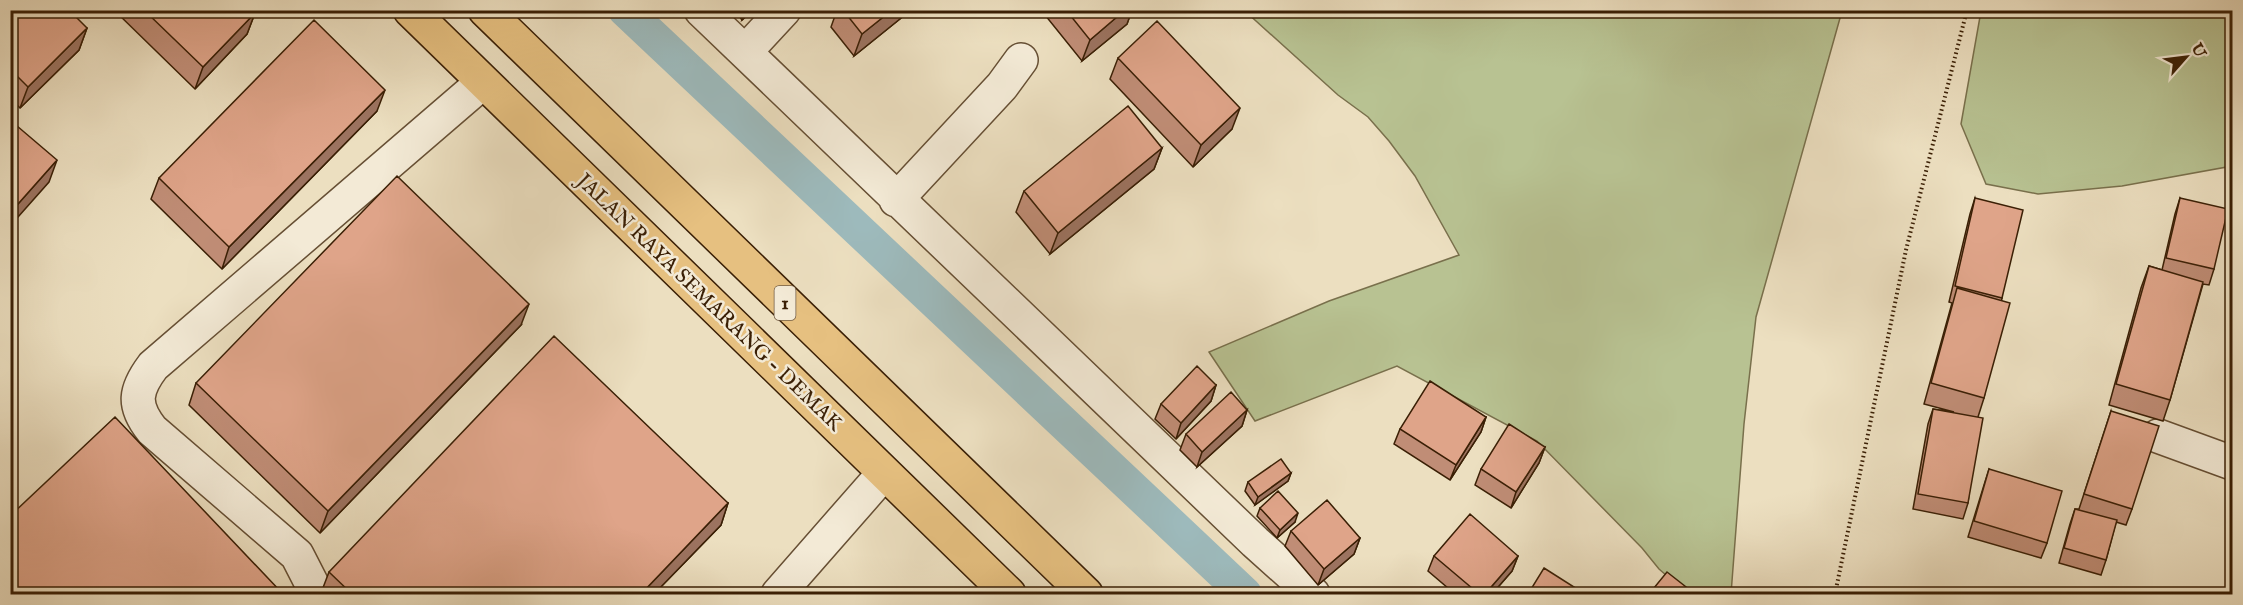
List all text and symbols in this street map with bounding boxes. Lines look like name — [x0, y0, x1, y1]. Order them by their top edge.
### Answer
north arrow — [2156, 27, 2216, 87]
text: U — [2185, 39, 2210, 62]
street label: JALAN RAYA SEMARANG - DEMAK — [569, 167, 848, 438]
road number: 1 — [774, 286, 796, 320]

